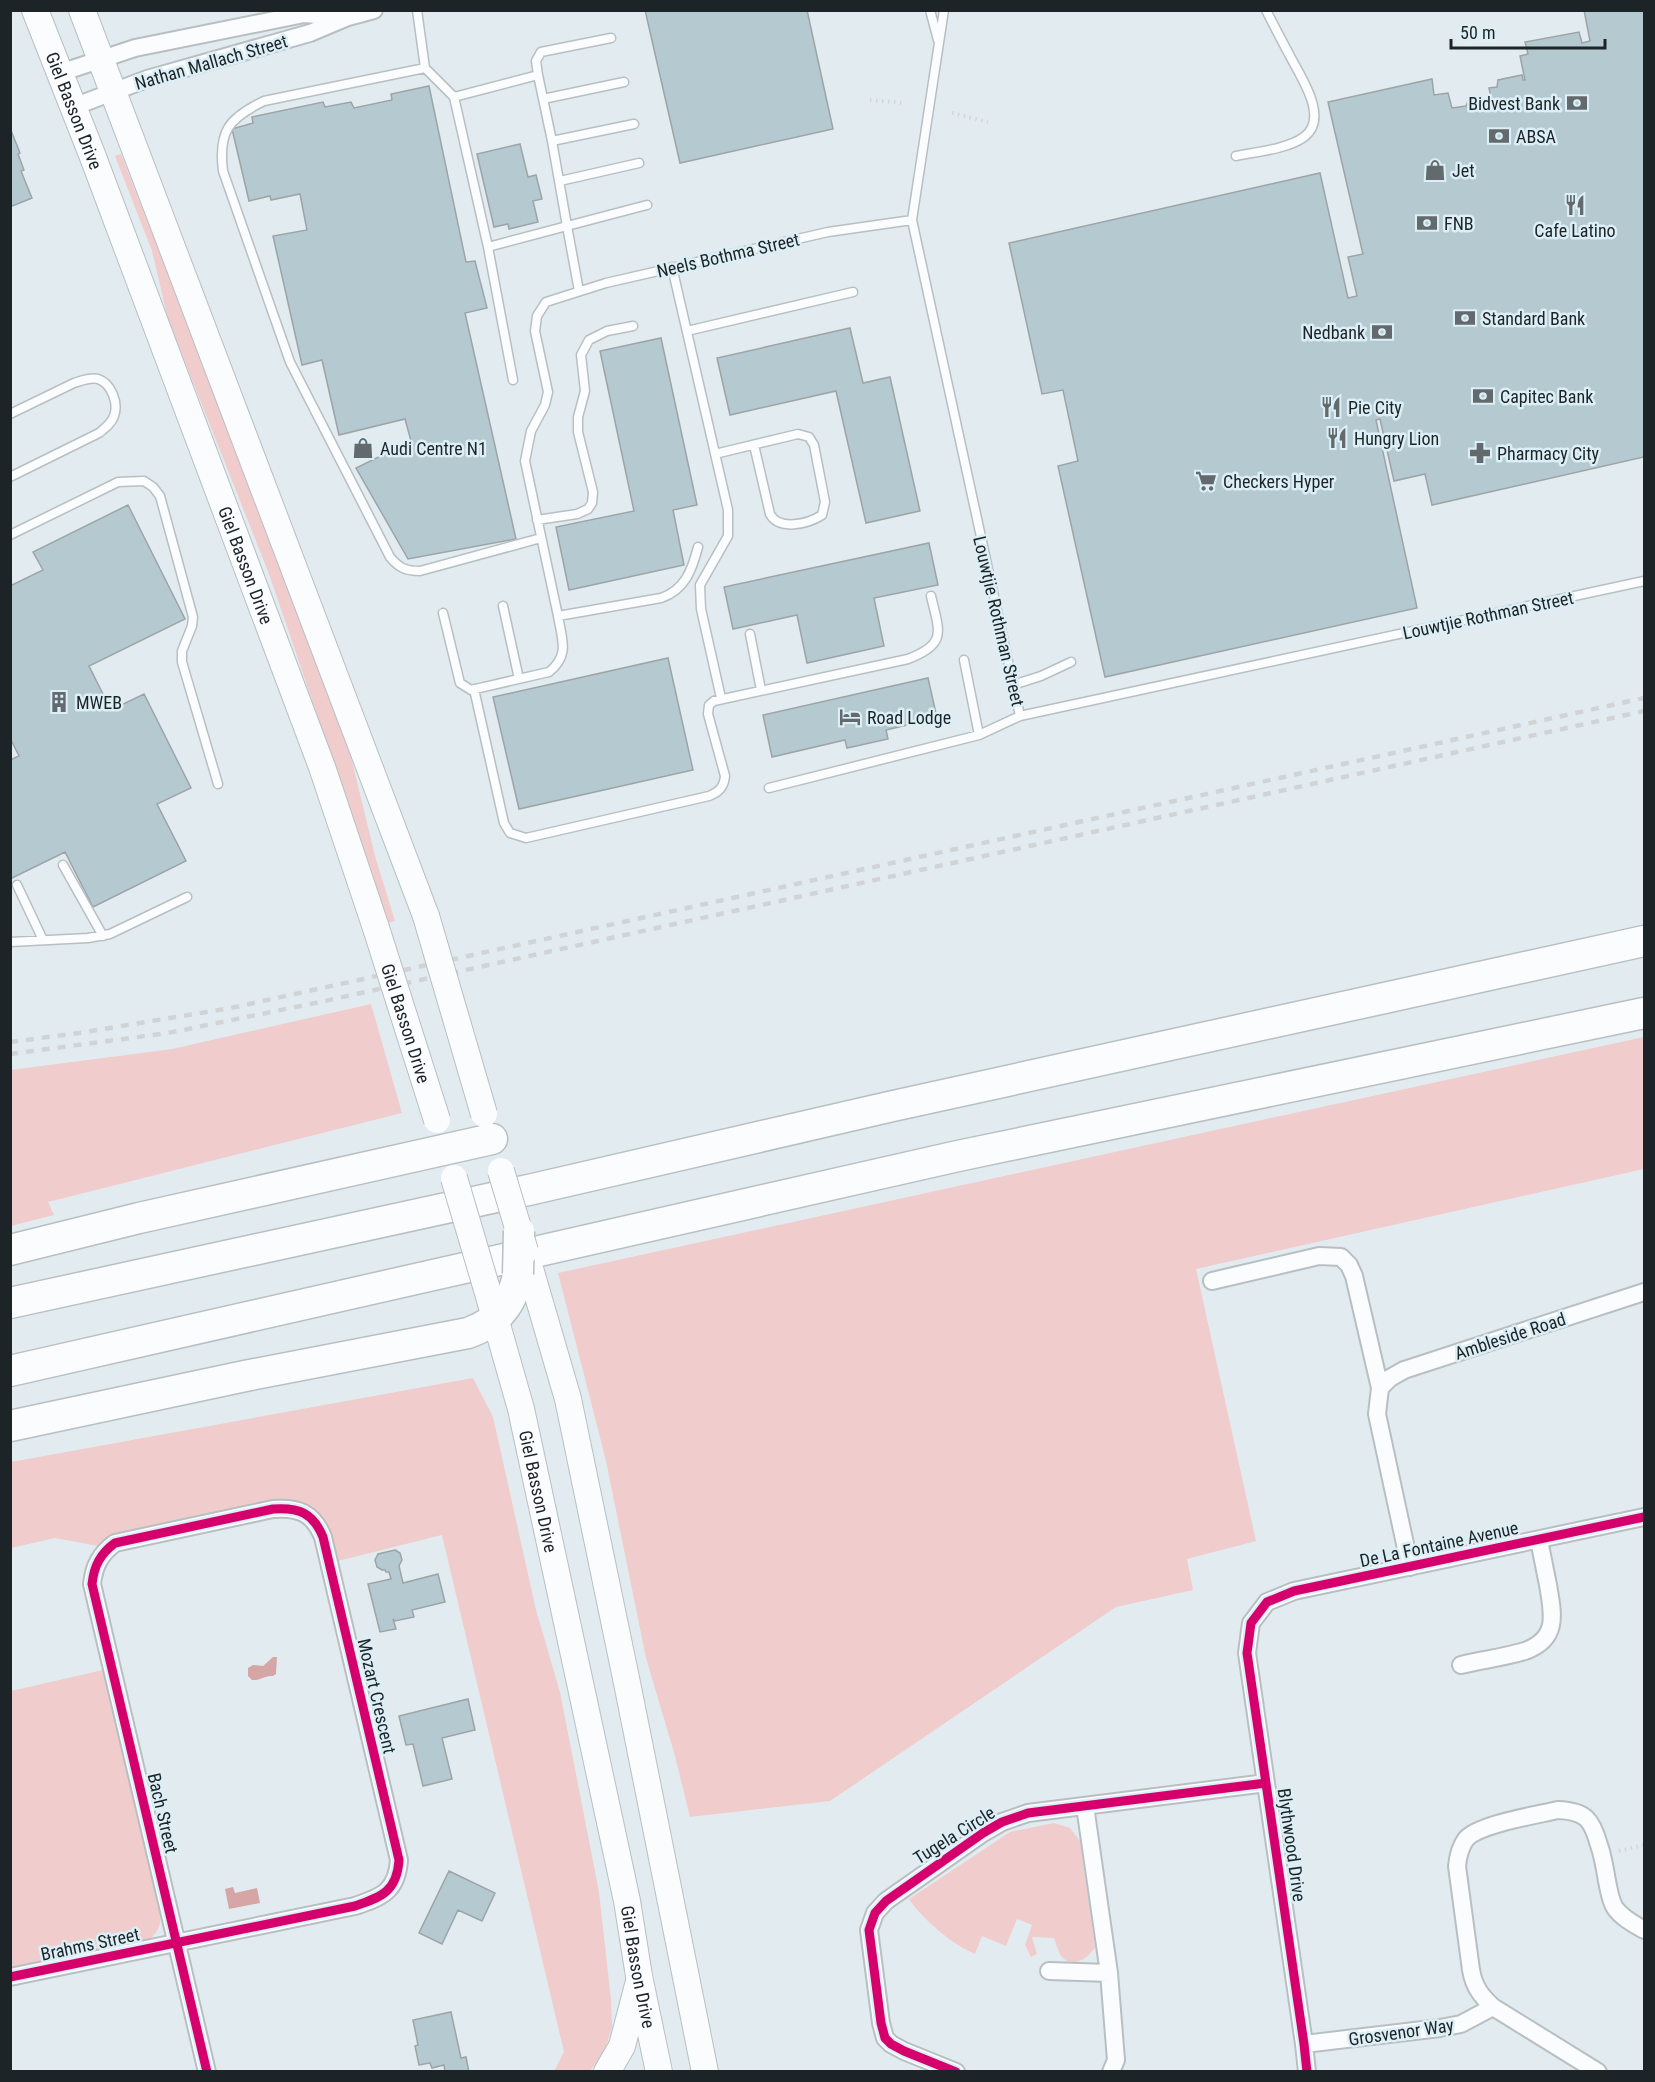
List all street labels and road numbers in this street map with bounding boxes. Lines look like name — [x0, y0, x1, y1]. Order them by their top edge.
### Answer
street label: Nathan Mallach Street — [132, 30, 290, 94]
street label: Giel Basson Drive — [42, 49, 107, 172]
street label: Neels Bothma Street — [655, 228, 801, 282]
street label: Giel Basson Drive — [215, 503, 278, 627]
street label: Louwtjie Rothman Street — [969, 534, 1029, 708]
street label: Louwtjie Rothman Street — [1401, 587, 1575, 643]
street label: Giel Basson Drive — [377, 961, 435, 1086]
street label: Ambleside Road — [1452, 1308, 1568, 1364]
street label: Giel Basson Drive — [515, 1428, 562, 1554]
street label: De La Fontaine Avenue — [1358, 1517, 1520, 1571]
street label: Mozart Crescent — [354, 1636, 400, 1756]
street label: Bach Street — [144, 1771, 182, 1855]
street label: Blythwood Drive — [1274, 1787, 1310, 1903]
street label: Tugela Circle — [909, 1802, 999, 1868]
street label: Giel Basson Drive — [617, 1904, 660, 2030]
street label: Brahms Street — [39, 1923, 141, 1965]
street label: Grosvenor Way — [1347, 2014, 1455, 2050]

